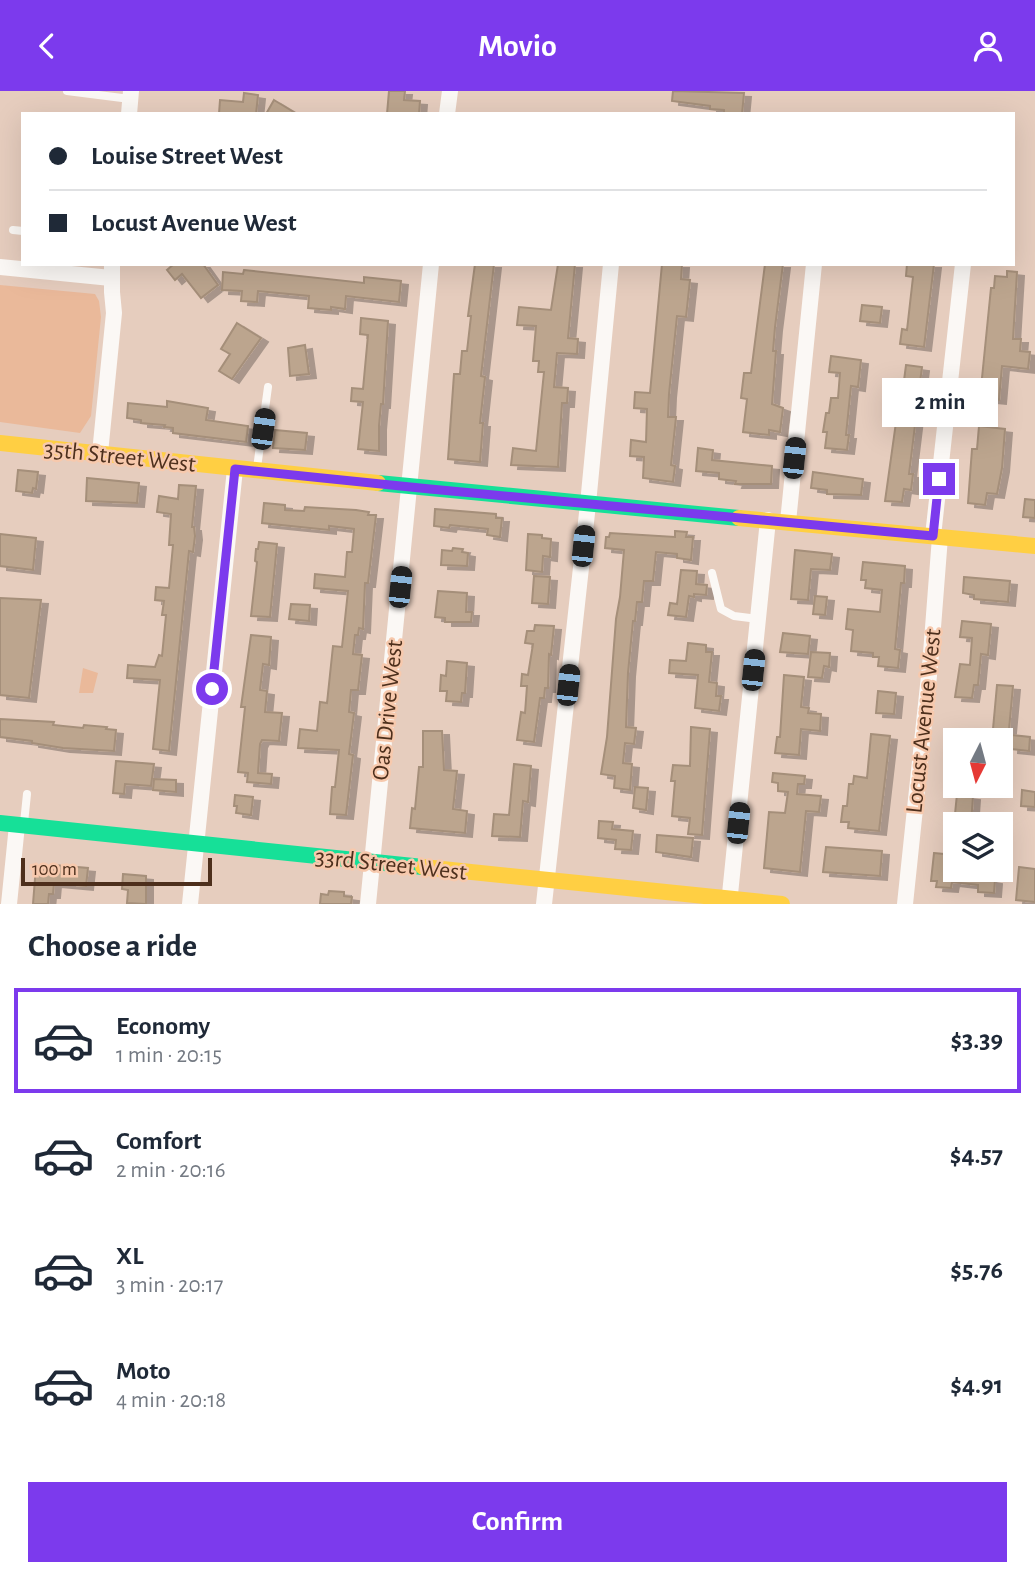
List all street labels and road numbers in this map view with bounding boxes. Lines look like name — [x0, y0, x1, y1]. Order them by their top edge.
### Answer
street label: 35th Street West — [43, 437, 197, 477]
street label: Locust Avenue West — [902, 627, 946, 815]
street label: Oas Drive West — [369, 638, 407, 781]
street label: 33rd Street West — [314, 845, 468, 885]

